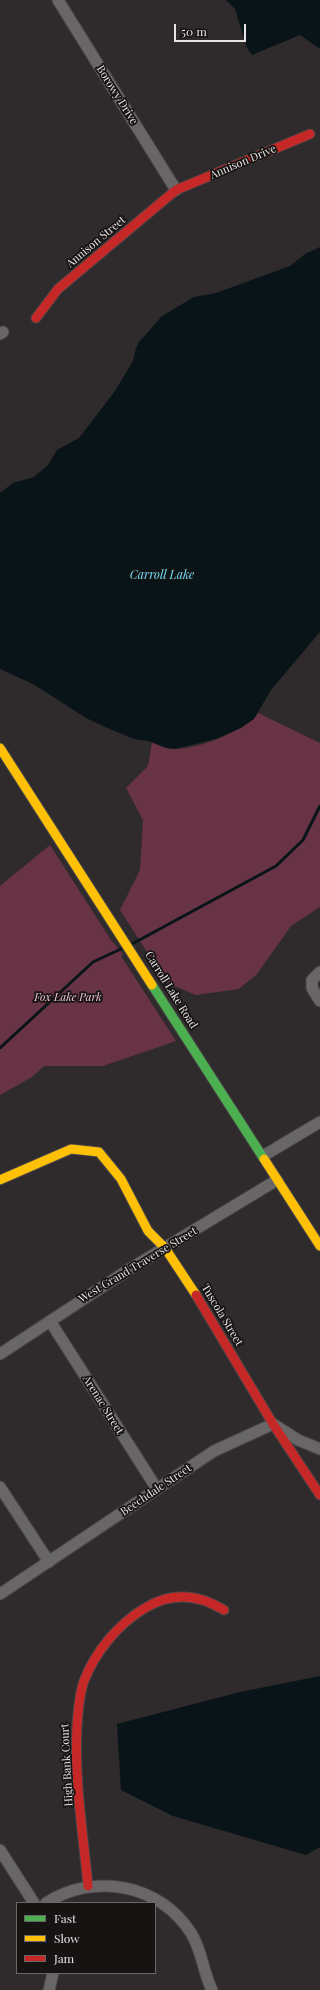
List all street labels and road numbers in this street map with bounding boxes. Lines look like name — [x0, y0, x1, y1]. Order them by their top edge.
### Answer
street label: Borowy Drive — [94, 63, 140, 127]
street label: Annison Drive — [208, 142, 278, 182]
street label: Annison Street — [64, 213, 128, 271]
street label: Carroll Lake Road — [142, 949, 200, 1031]
street label: West Grand Traverse Street — [76, 1224, 200, 1306]
street label: Tuscola Street — [198, 1282, 246, 1348]
street label: Arenac Street — [80, 1373, 126, 1437]
street label: Beechdale Street — [118, 1461, 194, 1519]
street label: High Bank Court — [58, 1723, 76, 1807]

